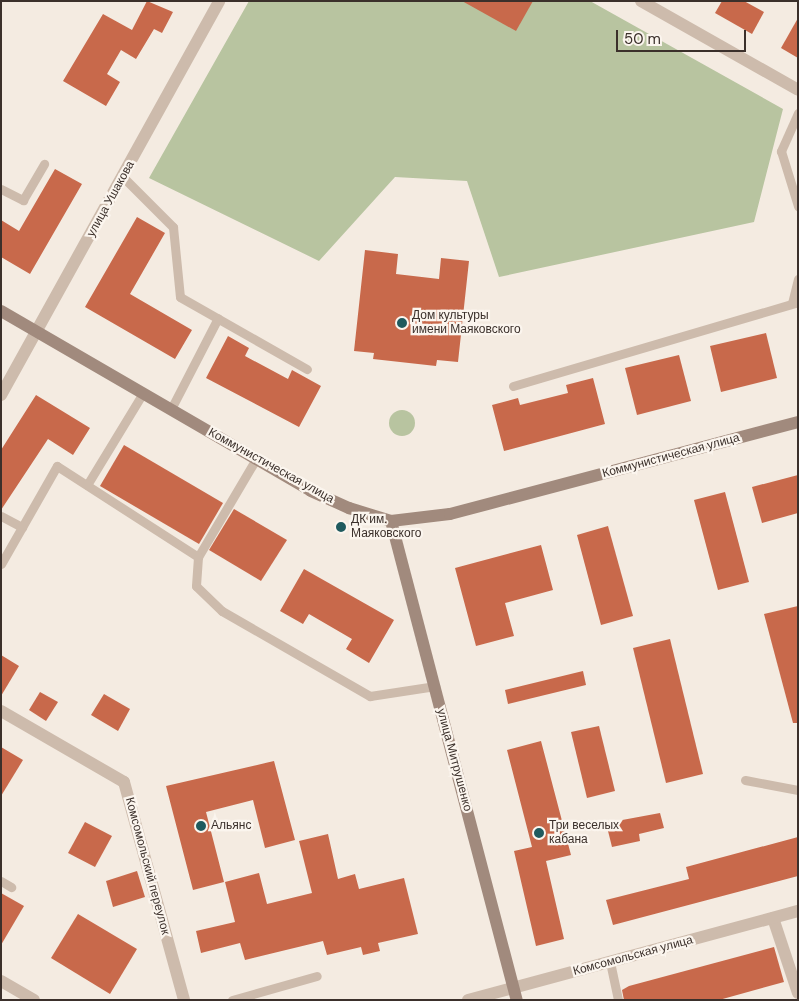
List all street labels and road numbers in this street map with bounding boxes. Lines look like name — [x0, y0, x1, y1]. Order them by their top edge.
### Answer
street label: улица Ушакова — [84, 159, 138, 239]
street label: Коммунистическая улица — [206, 425, 336, 507]
street label: Коммунистическая улица — [601, 431, 741, 481]
street label: улица Митрушенко — [433, 707, 475, 813]
street label: Комсомольский переулок — [122, 796, 172, 936]
street label: Комсомольская улица — [571, 933, 695, 979]

